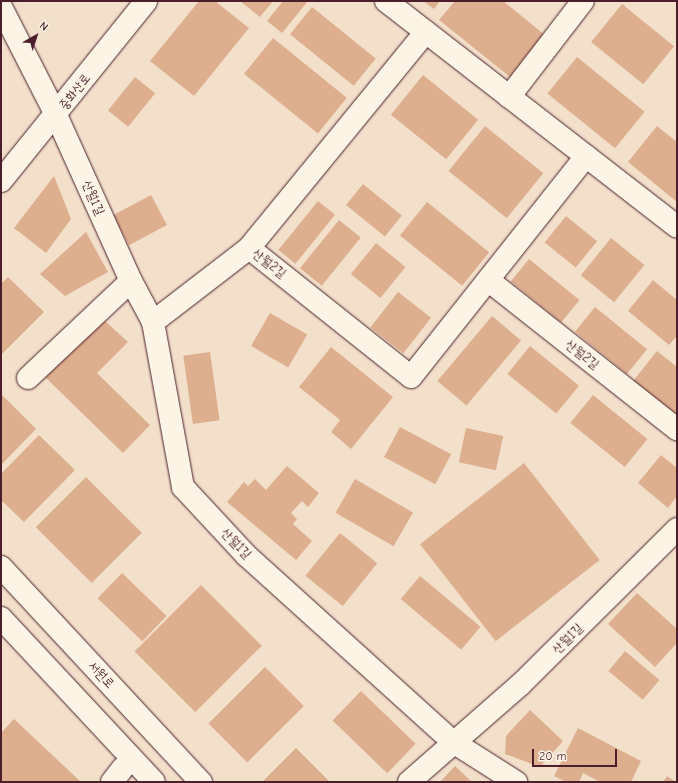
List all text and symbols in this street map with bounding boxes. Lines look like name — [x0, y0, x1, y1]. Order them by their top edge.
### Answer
north arrow — [16, 16, 56, 56]
text: N — [37, 19, 51, 34]
street label: 중화산로 — [56, 71, 94, 113]
street label: 산월1길 — [78, 178, 108, 218]
street label: 산월2길 — [249, 246, 289, 282]
street label: 산월2길 — [562, 337, 602, 373]
street label: 산월1길 — [218, 525, 254, 563]
street label: 산월1길 — [549, 621, 587, 657]
street label: 서원로 — [85, 658, 117, 692]
scale bar — [534, 741, 619, 767]
text: 20 m — [539, 749, 567, 763]

